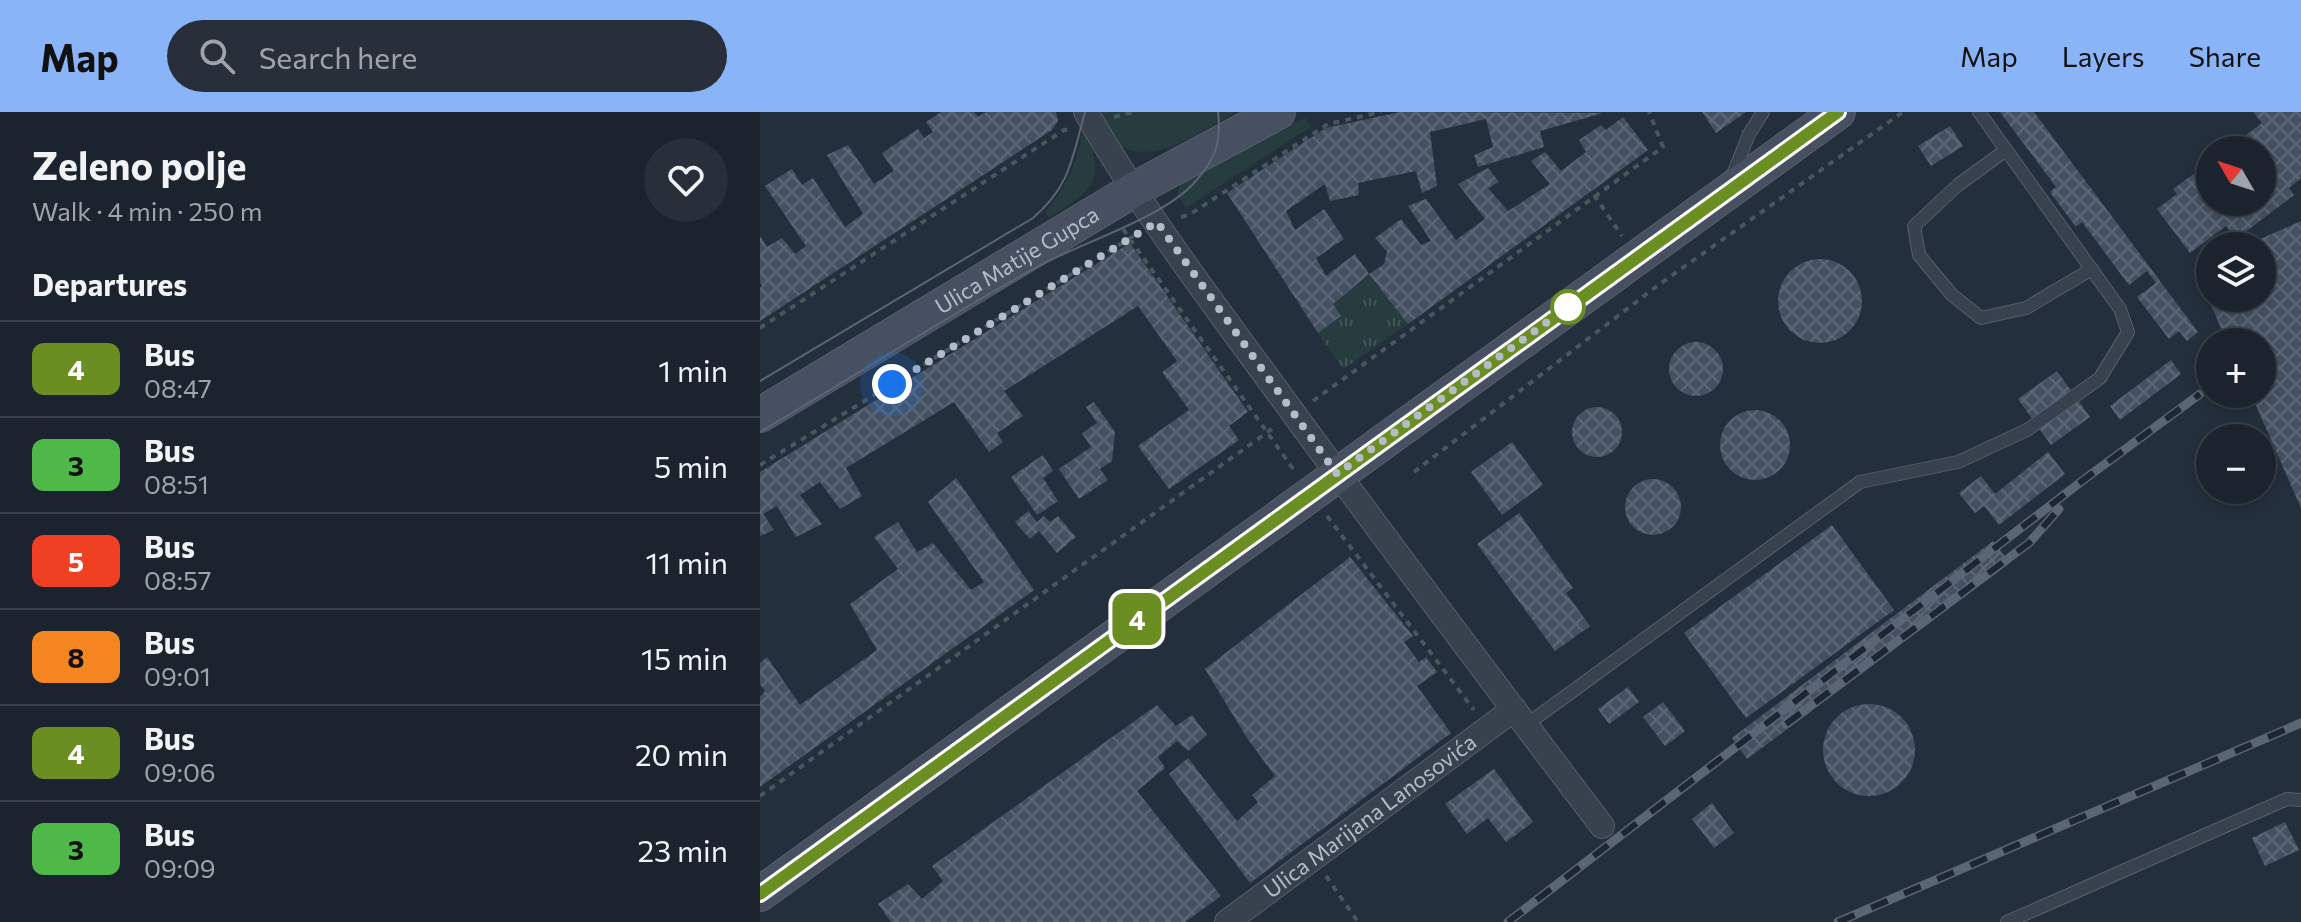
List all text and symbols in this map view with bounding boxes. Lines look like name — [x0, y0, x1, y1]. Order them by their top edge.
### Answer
search box — [167, 20, 727, 92]
text: Map — [40, 33, 119, 80]
icon: search — [195, 34, 239, 78]
text: Search here — [259, 38, 417, 75]
text: Map — [1960, 39, 2018, 73]
text: Layers — [2062, 39, 2144, 73]
text: Share — [2188, 39, 2261, 73]
north arrow — [2196, 136, 2276, 216]
map controls — [2196, 136, 2276, 504]
button: heart — [644, 138, 728, 222]
text: Zeleno polje — [32, 141, 247, 188]
text: Walk · 4 min · 250 m — [32, 195, 262, 226]
street label: Ulica Matije Gupca — [930, 200, 1103, 319]
button: layers — [2196, 232, 2276, 312]
text: Departures — [32, 265, 187, 302]
unlabelled marker — [1551, 290, 1585, 324]
button: + — [2196, 328, 2276, 408]
text: Bus — [144, 335, 195, 372]
text: 1 min — [658, 351, 728, 388]
text: 4 — [67, 352, 85, 386]
your location — [872, 364, 912, 404]
text: 08:47 — [144, 372, 212, 403]
button: − — [2196, 424, 2276, 504]
text: Bus — [144, 431, 195, 468]
text: 5 min — [654, 447, 728, 484]
text: 3 — [68, 448, 84, 482]
text: 08:51 — [144, 468, 209, 499]
text: Bus — [144, 527, 195, 564]
text: 11 min — [646, 543, 728, 580]
text: 5 — [68, 544, 84, 578]
text: 08:57 — [144, 564, 212, 595]
line badge: 4 — [1111, 593, 1163, 645]
text: 4 — [1128, 602, 1146, 636]
text: Bus — [144, 623, 195, 660]
text: 15 min — [641, 639, 728, 676]
text: 8 — [67, 640, 85, 674]
text: 09:01 — [144, 660, 211, 691]
text: Bus — [144, 719, 195, 756]
street label: Ulica Marijana Lanosovića — [1258, 728, 1481, 903]
text: 20 min — [635, 735, 728, 772]
text: 4 — [67, 736, 85, 770]
text: 09:06 — [144, 756, 216, 787]
text: Bus — [144, 815, 195, 852]
text: 23 min — [637, 831, 728, 868]
text: 3 — [68, 832, 84, 866]
text: 09:09 — [144, 852, 216, 883]

